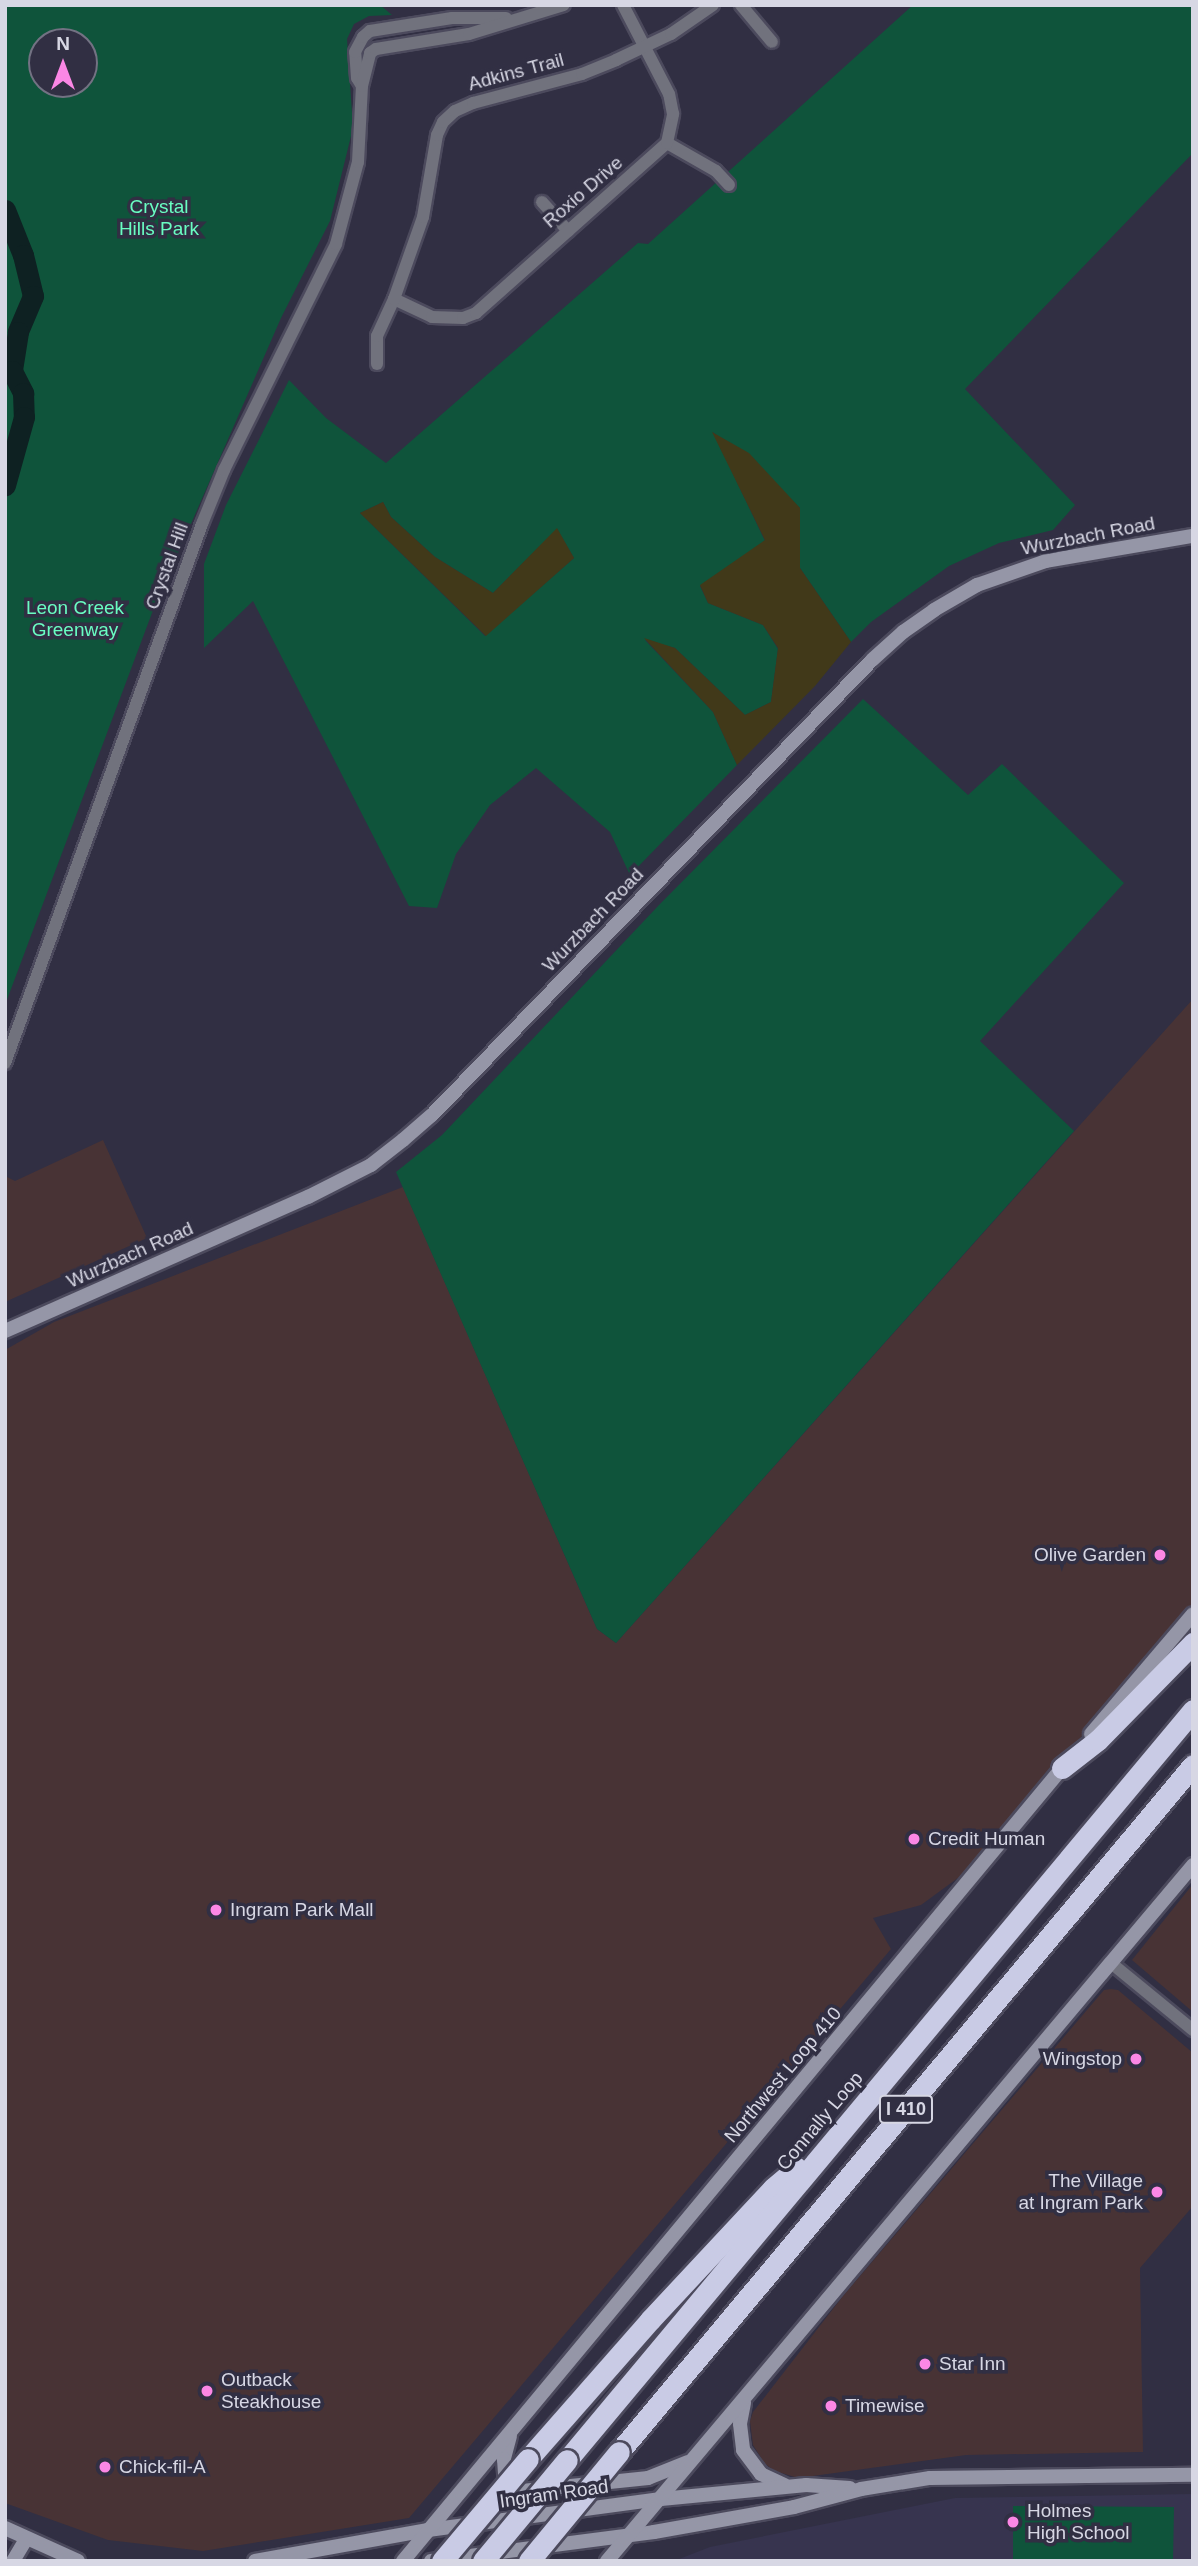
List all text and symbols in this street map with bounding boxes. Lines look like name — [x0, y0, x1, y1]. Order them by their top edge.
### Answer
north arrow — [28, 28, 98, 98]
text: N — [56, 33, 70, 54]
street label: Adkins Trail — [465, 48, 567, 96]
street label: Roxio Drive — [538, 151, 628, 233]
park label: Crystal Hills Park — [119, 196, 199, 240]
street label: Wurzbach Road — [1019, 512, 1157, 560]
street label: Crystal Hill — [141, 519, 193, 613]
park label: Leon Creek Greenway — [26, 597, 124, 641]
street label: Wurzbach Road — [538, 863, 648, 977]
street label: Wurzbach Road — [63, 1217, 197, 1293]
place label: Olive Garden — [1034, 1544, 1146, 1566]
marker: Olive Garden — [1152, 1547, 1168, 1563]
place label: Credit Human — [928, 1828, 1045, 1850]
marker: Credit Human — [906, 1831, 922, 1847]
place label: Ingram Park Mall — [230, 1899, 374, 1921]
marker: Ingram Park Mall — [208, 1902, 224, 1918]
street label: Northwest Loop 410 — [720, 2003, 846, 2147]
place label: Wingstop — [1043, 2048, 1122, 2070]
marker: Wingstop — [1128, 2051, 1144, 2067]
street label: Connally Loop — [772, 2067, 868, 2175]
road number: I 410 — [878, 2094, 934, 2124]
place label: The Village at Ingram Park — [1018, 2170, 1143, 2214]
marker: The Village at Ingram Park — [1149, 2184, 1165, 2200]
place label: Star Inn — [939, 2353, 1006, 2375]
marker: Star Inn — [917, 2356, 933, 2372]
place label: Outback Steakhouse — [221, 2369, 321, 2413]
marker: Outback Steakhouse — [199, 2383, 215, 2399]
place label: Timewise — [845, 2395, 925, 2417]
marker: Timewise — [823, 2398, 839, 2414]
place label: Chick-fil-A — [119, 2456, 206, 2478]
marker: Chick-fil-A — [97, 2459, 113, 2475]
street label: Ingram Road — [498, 2475, 610, 2513]
place label: Holmes High School — [1027, 2500, 1129, 2544]
marker: Holmes High School — [1005, 2514, 1021, 2530]

